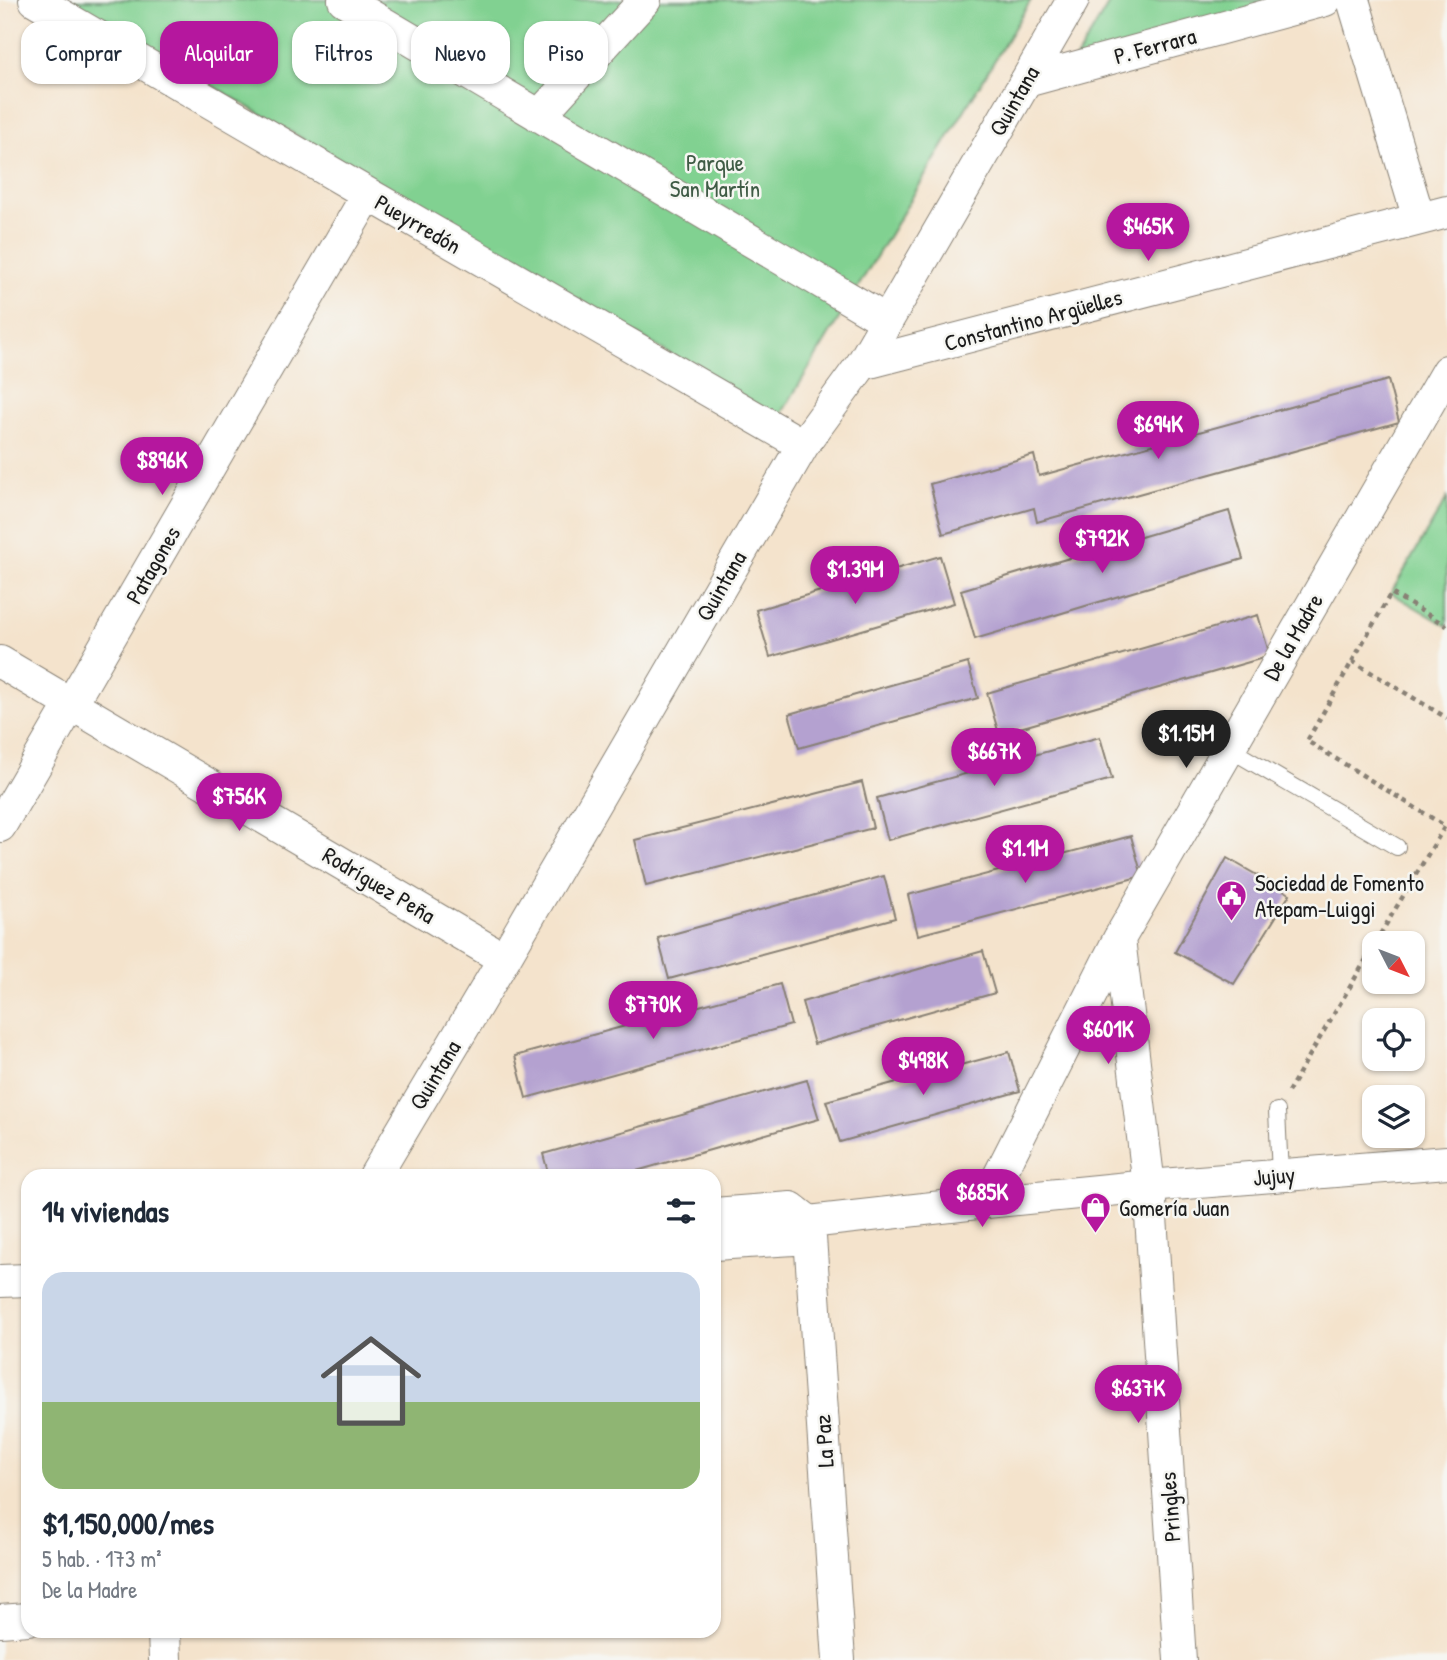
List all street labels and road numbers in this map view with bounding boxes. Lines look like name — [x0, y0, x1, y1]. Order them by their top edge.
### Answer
street label: P. Ferrara — [1110, 20, 1199, 71]
street label: Quintana — [981, 60, 1046, 141]
street label: Pueyrredón — [370, 186, 467, 261]
street label: Constantino Argüelles — [940, 281, 1125, 358]
street label: Patagones — [118, 520, 187, 609]
street label: Quintana — [688, 545, 753, 626]
street label: De la Madre — [1255, 588, 1330, 686]
street label: Rodríguez Peña — [317, 839, 441, 930]
street label: Quintana — [402, 1034, 467, 1115]
street label: Jujuy — [1252, 1158, 1297, 1193]
street label: La Paz — [806, 1413, 841, 1468]
street label: Pringles — [1152, 1471, 1187, 1543]

